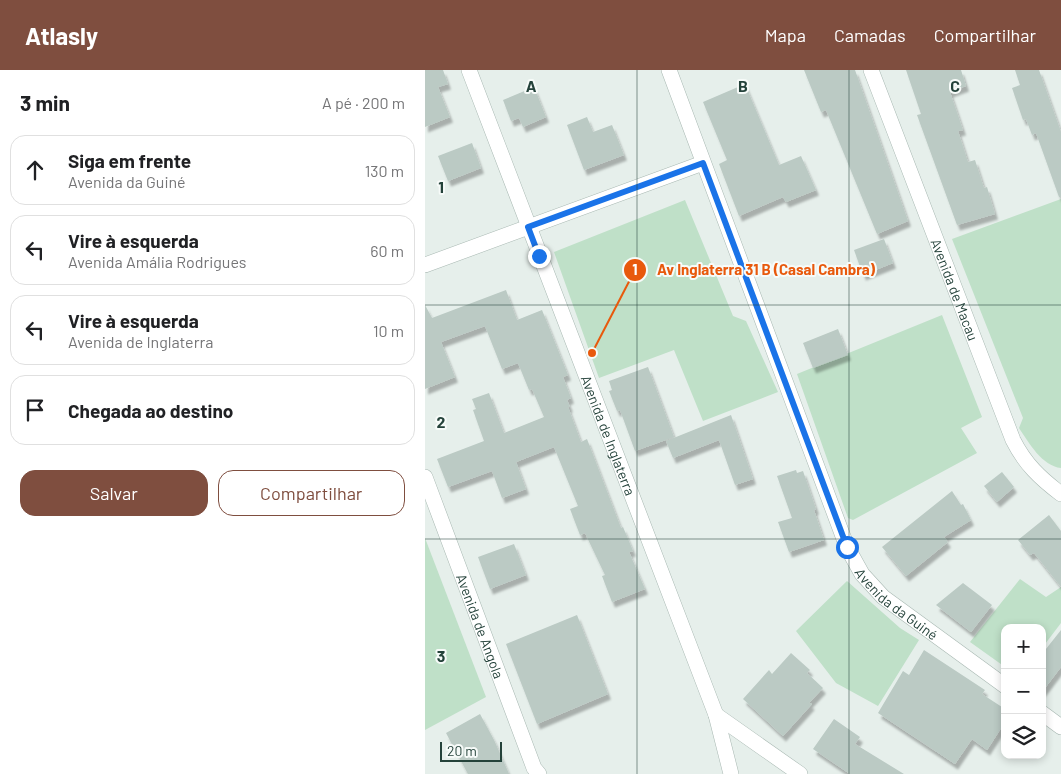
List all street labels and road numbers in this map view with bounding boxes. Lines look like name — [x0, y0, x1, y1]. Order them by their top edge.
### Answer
street label: Avenida de Macau — [928, 236, 982, 343]
street label: Avenida de Inglaterra — [578, 373, 640, 498]
street label: Avenida da Guiné — [852, 565, 942, 643]
street label: Avenida de Angola — [453, 571, 508, 681]

